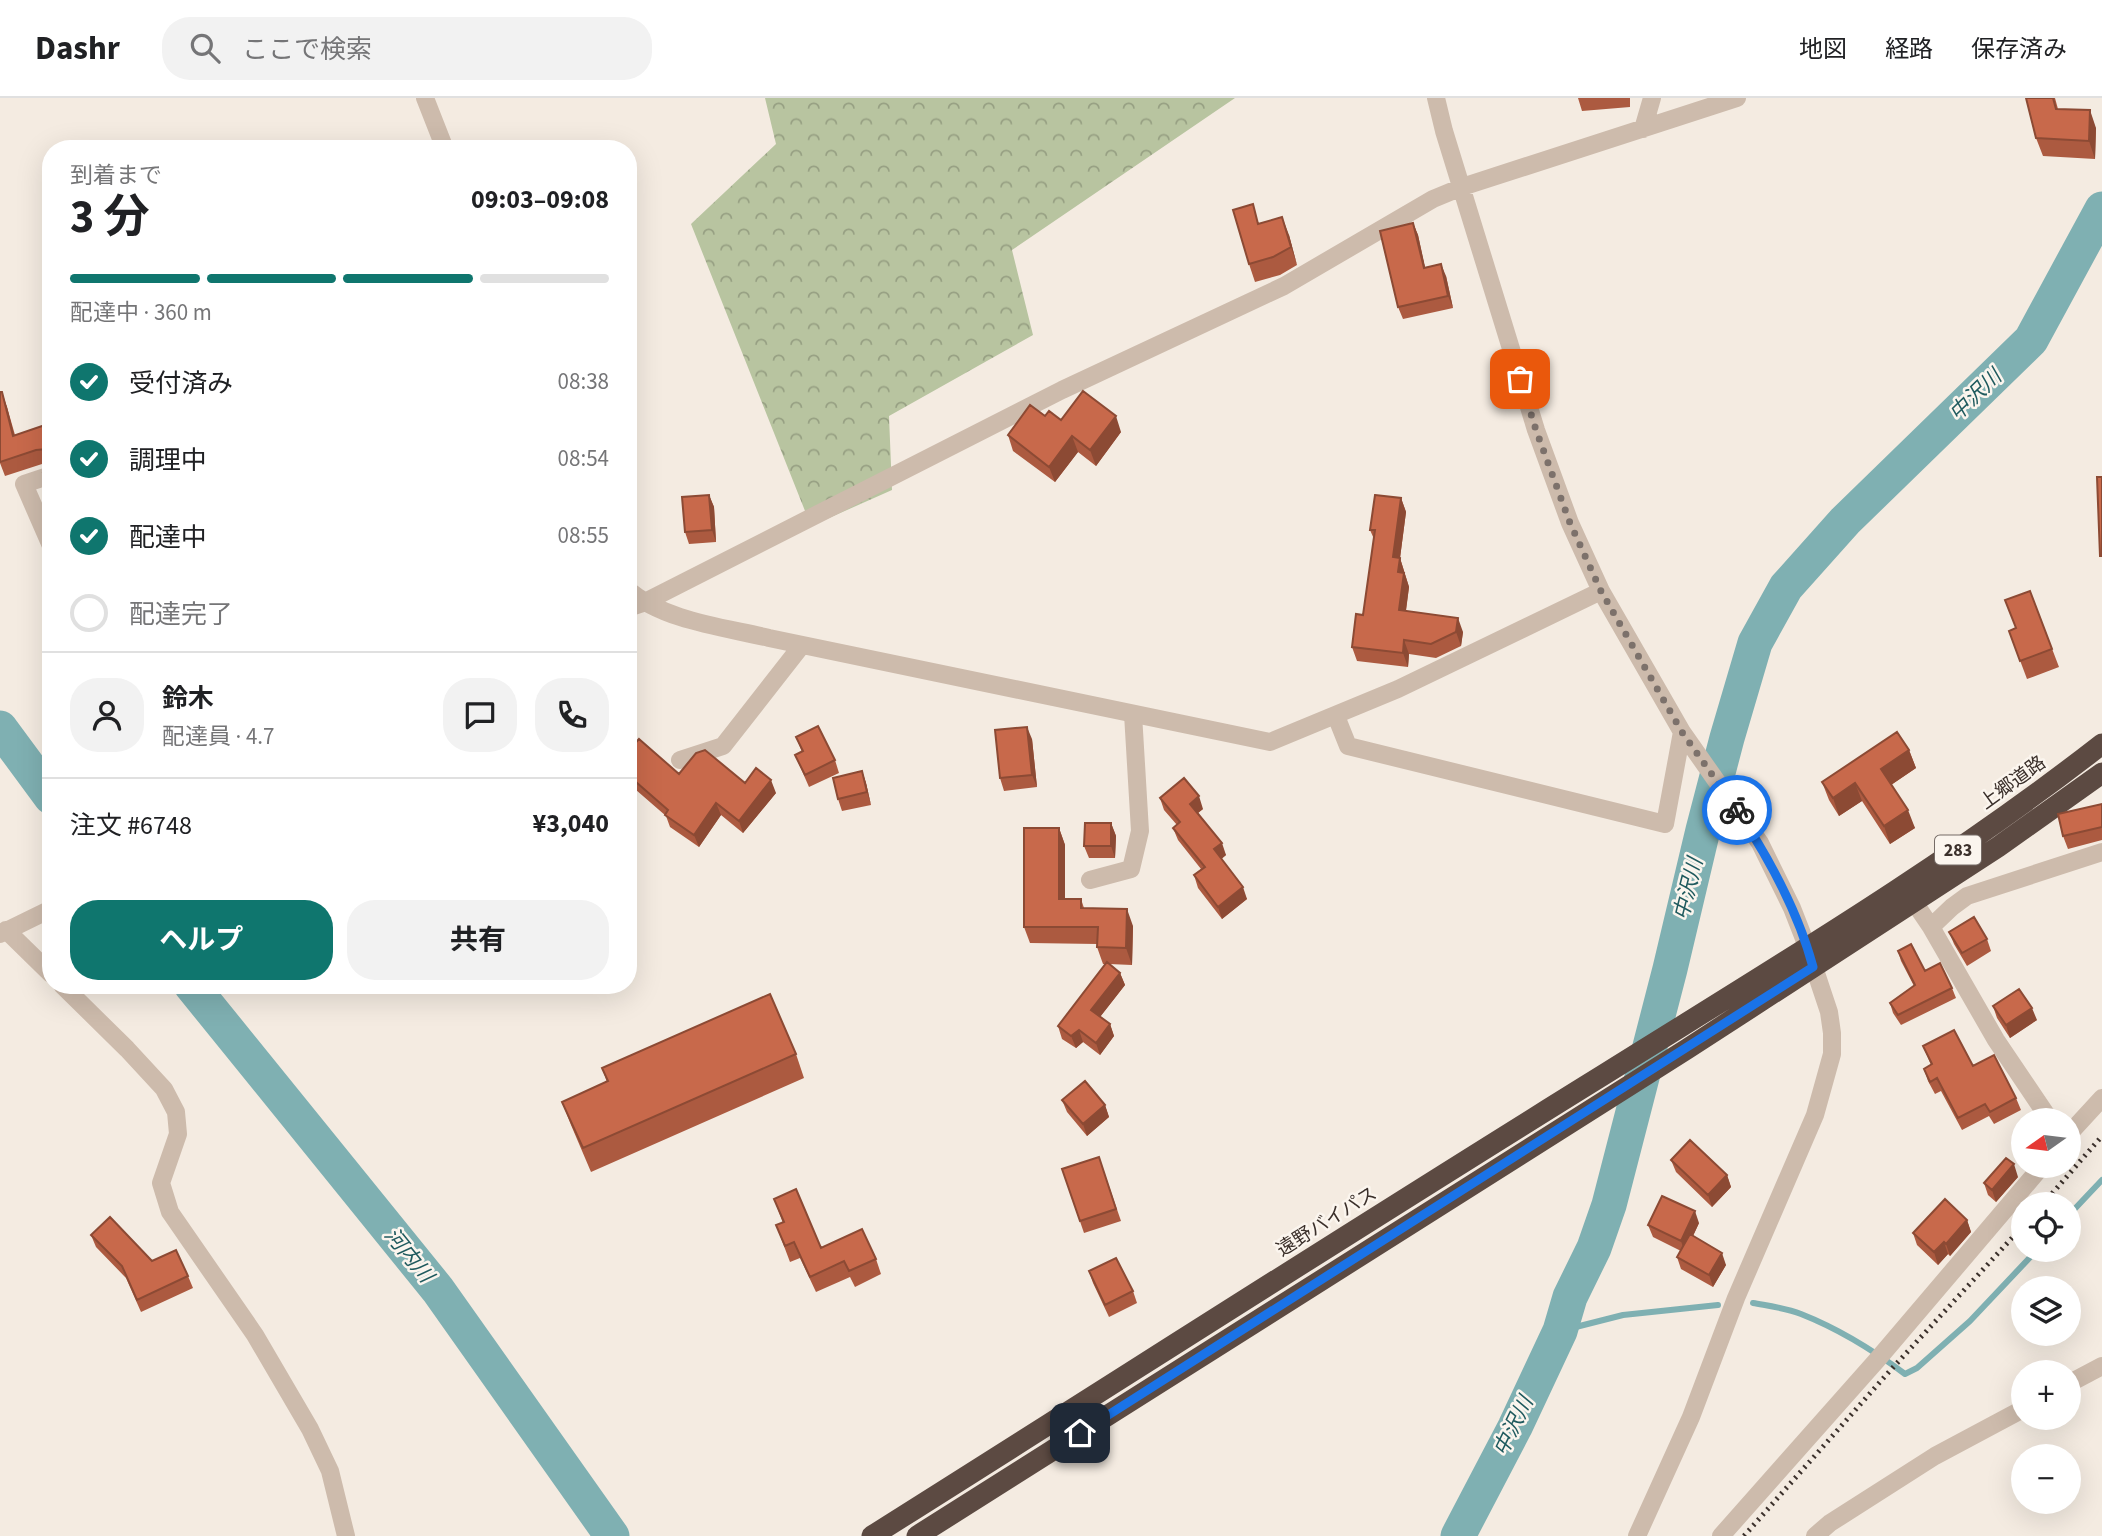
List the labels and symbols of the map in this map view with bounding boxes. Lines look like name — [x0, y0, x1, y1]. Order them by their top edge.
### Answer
pin — [1490, 349, 1550, 409]
water label: 中沢川 — [1942, 361, 2010, 428]
street label: 上郷道路 — [1974, 750, 2052, 816]
courier — [1702, 775, 1772, 845]
road number: 283 — [1935, 836, 1981, 864]
water label: 中沢川 — [1666, 853, 1711, 923]
north arrow — [2011, 1108, 2081, 1178]
street label: 遠野バイパス — [1272, 1180, 1382, 1264]
water label: 河内川 — [378, 1221, 442, 1290]
water label: 中沢川 — [1486, 1389, 1541, 1461]
pin — [1050, 1403, 1110, 1463]

